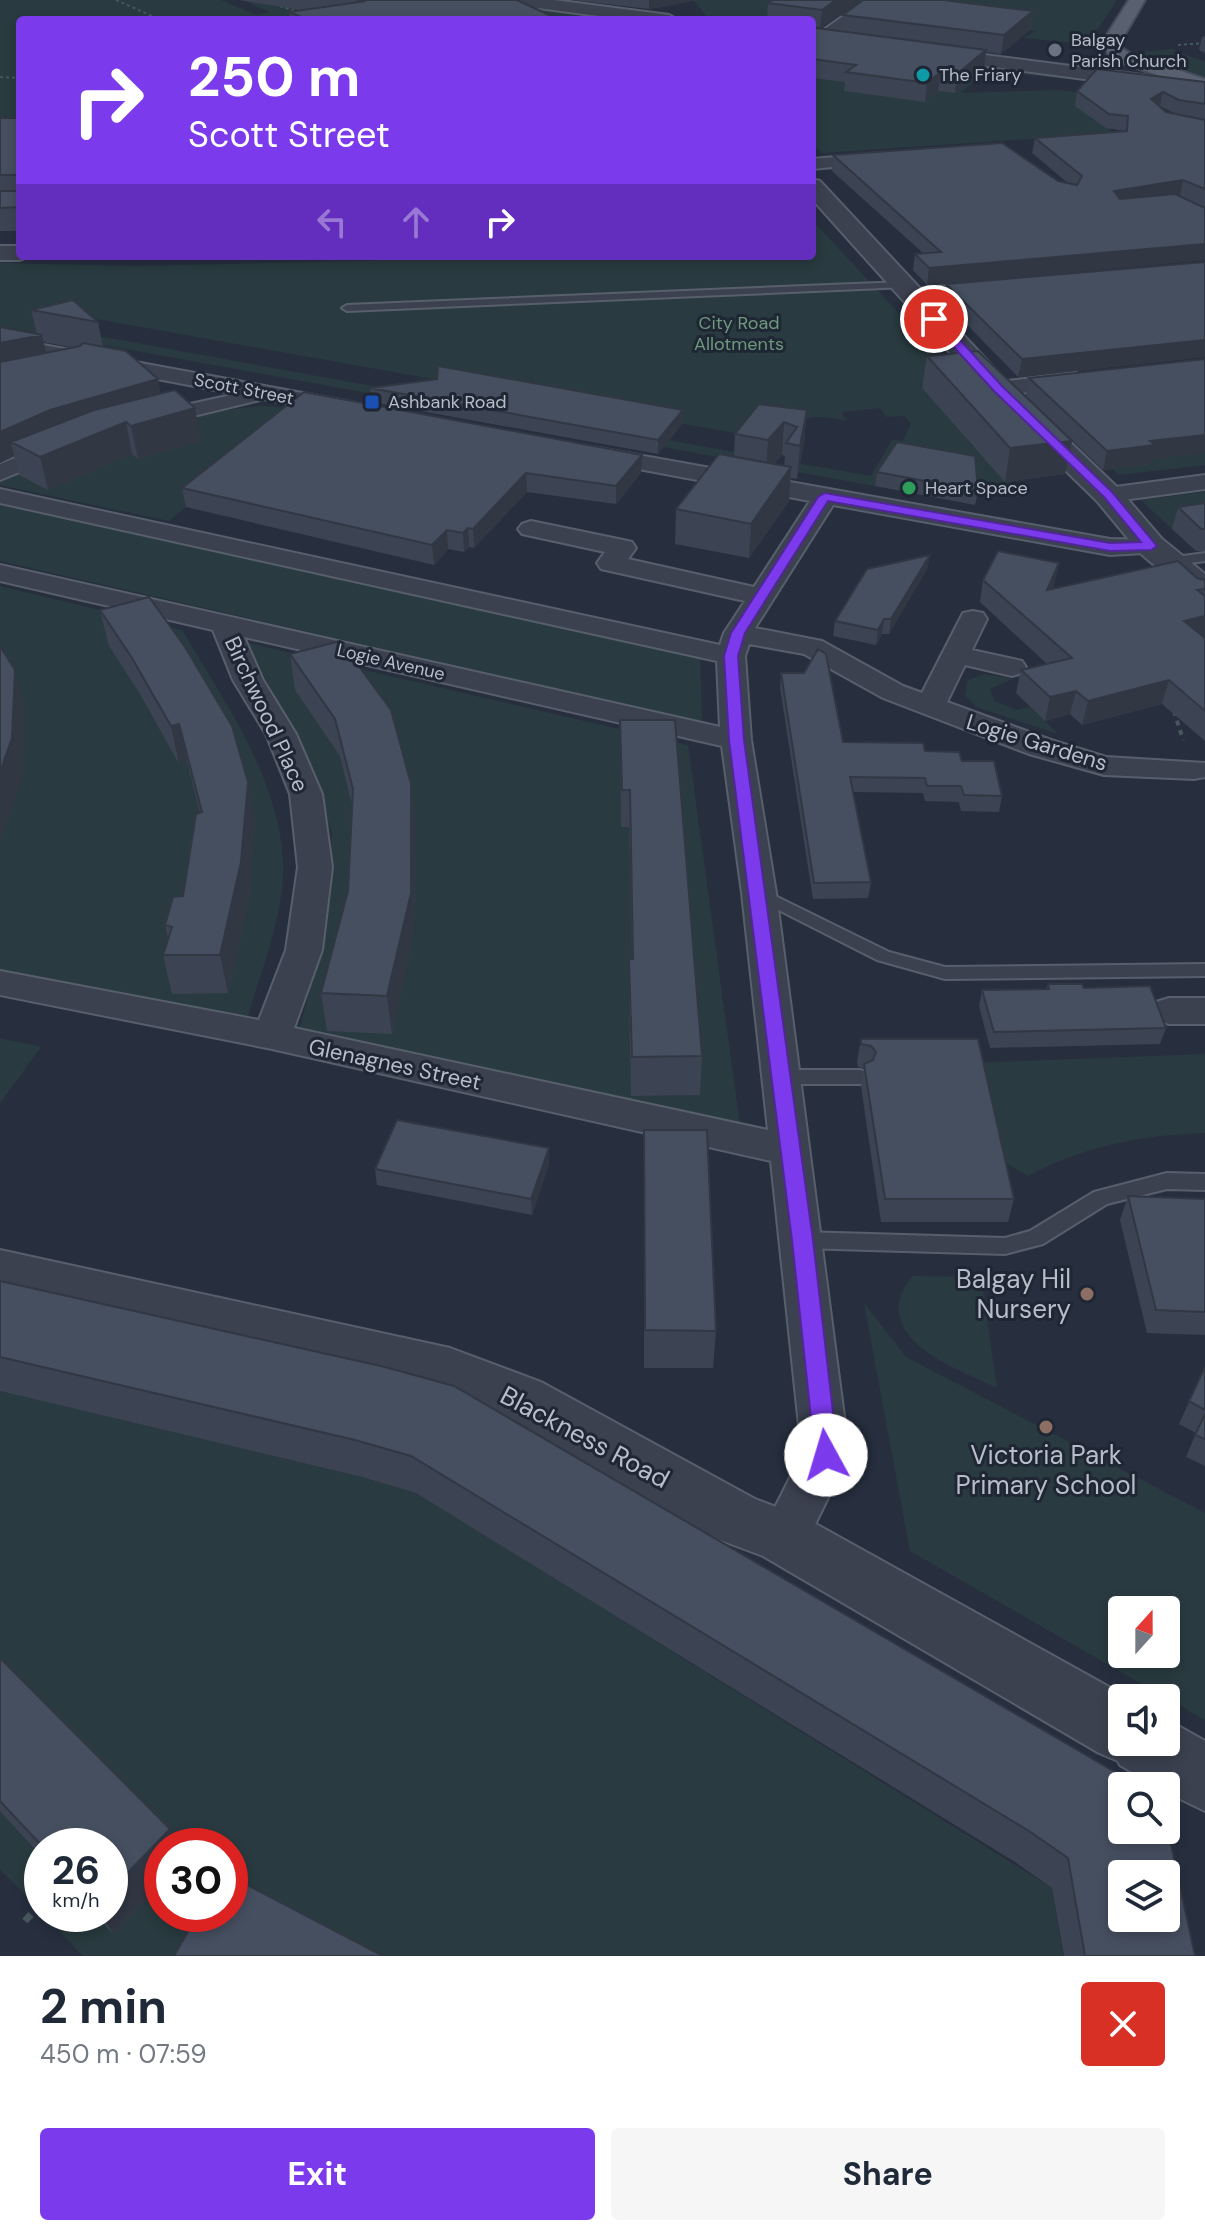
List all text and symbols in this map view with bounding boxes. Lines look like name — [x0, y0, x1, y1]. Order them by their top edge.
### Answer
place label: Balgay Parish Church — [1071, 28, 1187, 73]
text: 250 m — [188, 40, 360, 113]
marker: Balgay Parish Church — [1046, 41, 1064, 59]
icon: right — [56, 48, 160, 152]
place label: The Friary — [939, 63, 1022, 87]
marker: The Friary — [914, 66, 932, 84]
text: Scott Street — [188, 111, 390, 158]
icon: left — [310, 200, 354, 244]
icon: ahead — [394, 200, 438, 244]
icon: right — [478, 200, 522, 244]
pin — [900, 285, 968, 353]
icon: arrive — [912, 297, 956, 341]
park label: City Road Allotments — [694, 311, 784, 356]
street label: Scott Street — [192, 368, 296, 410]
place label: Ashbank Road — [388, 390, 507, 414]
marker: Ashbank Road — [363, 393, 381, 411]
place label: Heart Space — [925, 476, 1028, 500]
marker: Heart Space — [900, 479, 918, 497]
street label: Birchwood Place — [218, 632, 315, 797]
street label: Logie Avenue — [335, 638, 447, 686]
street label: Logie Gardens — [963, 707, 1111, 778]
street label: Glenagnes Street — [306, 1032, 484, 1097]
place label: Balgay Hil Nursery — [956, 1262, 1071, 1326]
marker: Balgay Hil Nursery — [1078, 1285, 1096, 1303]
street label: Blackness Road — [495, 1378, 675, 1496]
position arrow — [784, 1413, 868, 1497]
marker: Victoria Park Primary School — [1037, 1418, 1055, 1436]
place label: Victoria Park Primary School — [956, 1438, 1136, 1502]
north arrow — [1108, 1596, 1180, 1668]
map controls — [1108, 1596, 1180, 1932]
button: sound — [1108, 1684, 1180, 1756]
button: search — [1108, 1772, 1180, 1844]
speed limit sign: 30 — [144, 1828, 248, 1932]
text: 26 — [52, 1844, 100, 1896]
button: layers — [1108, 1860, 1180, 1932]
text: km/h — [52, 1887, 100, 1913]
text: 2 min — [40, 1975, 167, 2038]
button: close — [1081, 1982, 1165, 2066]
text: 450 m · 07:59 — [40, 2037, 206, 2071]
button: Exit — [40, 2128, 595, 2220]
button: Share — [611, 2128, 1165, 2220]

